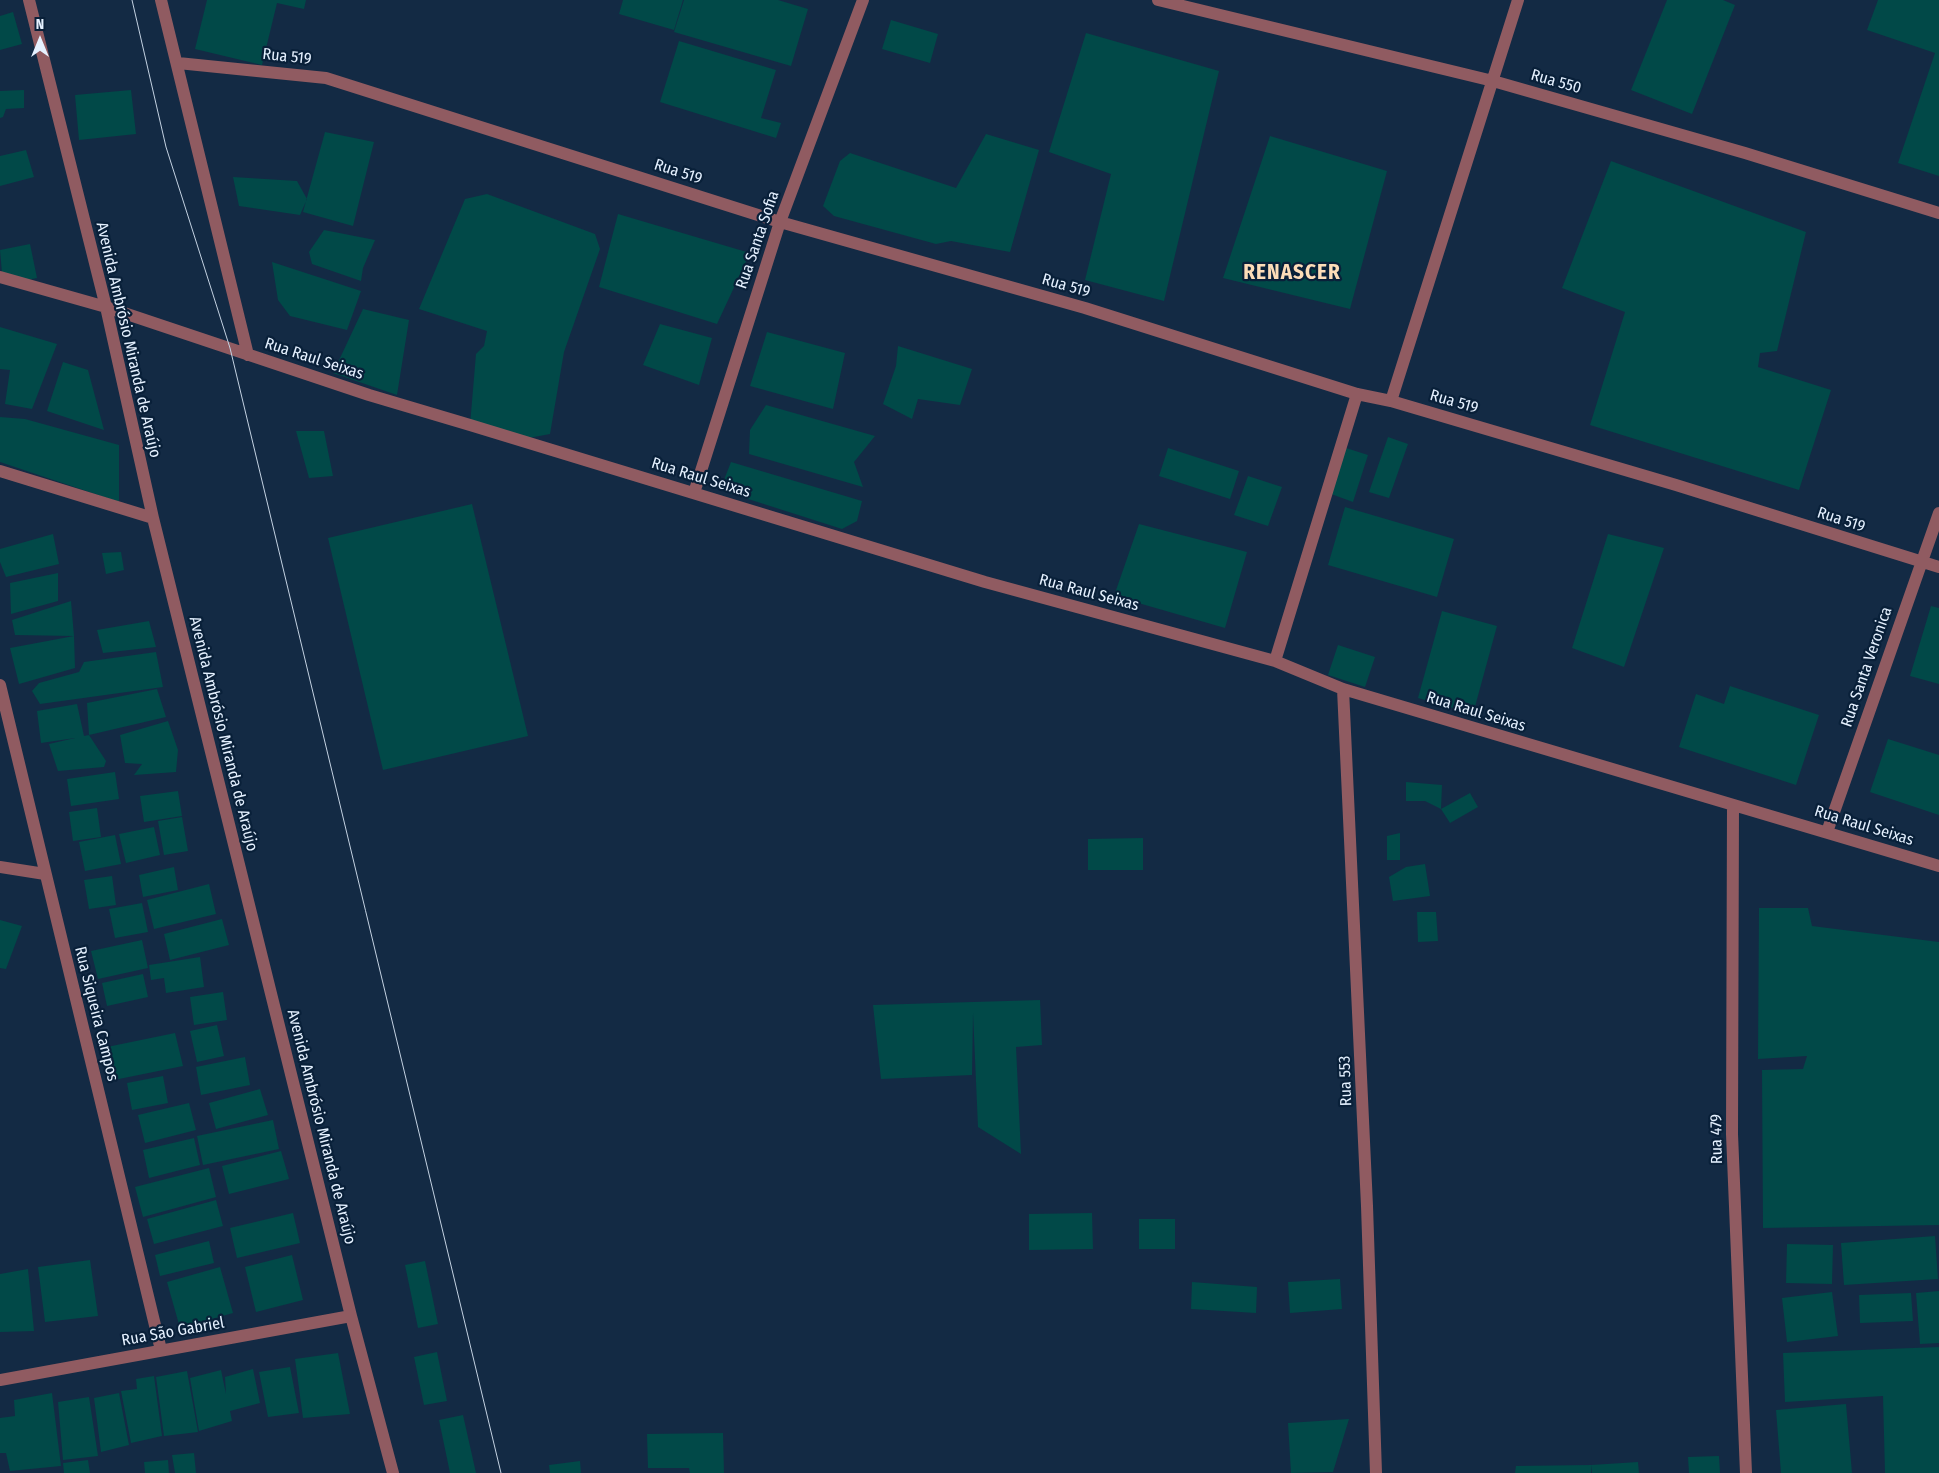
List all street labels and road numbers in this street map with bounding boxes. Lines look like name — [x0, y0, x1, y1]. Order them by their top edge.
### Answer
street label: Rua 519 — [261, 45, 313, 69]
street label: Rua 550 — [1529, 66, 1583, 98]
street label: Rua 519 — [652, 155, 704, 189]
street label: Rua Santa Sofia — [732, 189, 784, 291]
street label: Avenida Ambrósio Miranda de Araújo — [92, 220, 164, 460]
street label: Rua 519 — [1040, 270, 1092, 302]
street label: Rua Raul Seixas — [262, 334, 366, 384]
street label: Rua 519 — [1428, 386, 1480, 418]
street label: Rua Raul Seixas — [649, 454, 753, 502]
street label: Rua 519 — [1815, 503, 1867, 537]
street label: Rua Raul Seixas — [1037, 570, 1141, 616]
street label: Rua Santa Veronica — [1837, 604, 1897, 730]
street label: Avenida Ambrósio Miranda de Araújo — [185, 615, 261, 853]
street label: Rua Raul Seixas — [1424, 688, 1528, 736]
street label: Rua Raul Seixas — [1812, 802, 1916, 850]
street label: Rua Siqueira Campos — [70, 945, 122, 1083]
street label: Avenida Ambrósio Miranda de Araújo — [283, 1008, 359, 1246]
street label: Rua 553 — [1336, 1055, 1356, 1107]
street label: Rua 479 — [1707, 1114, 1727, 1164]
street label: Rua São Gabriel — [120, 1314, 226, 1350]

